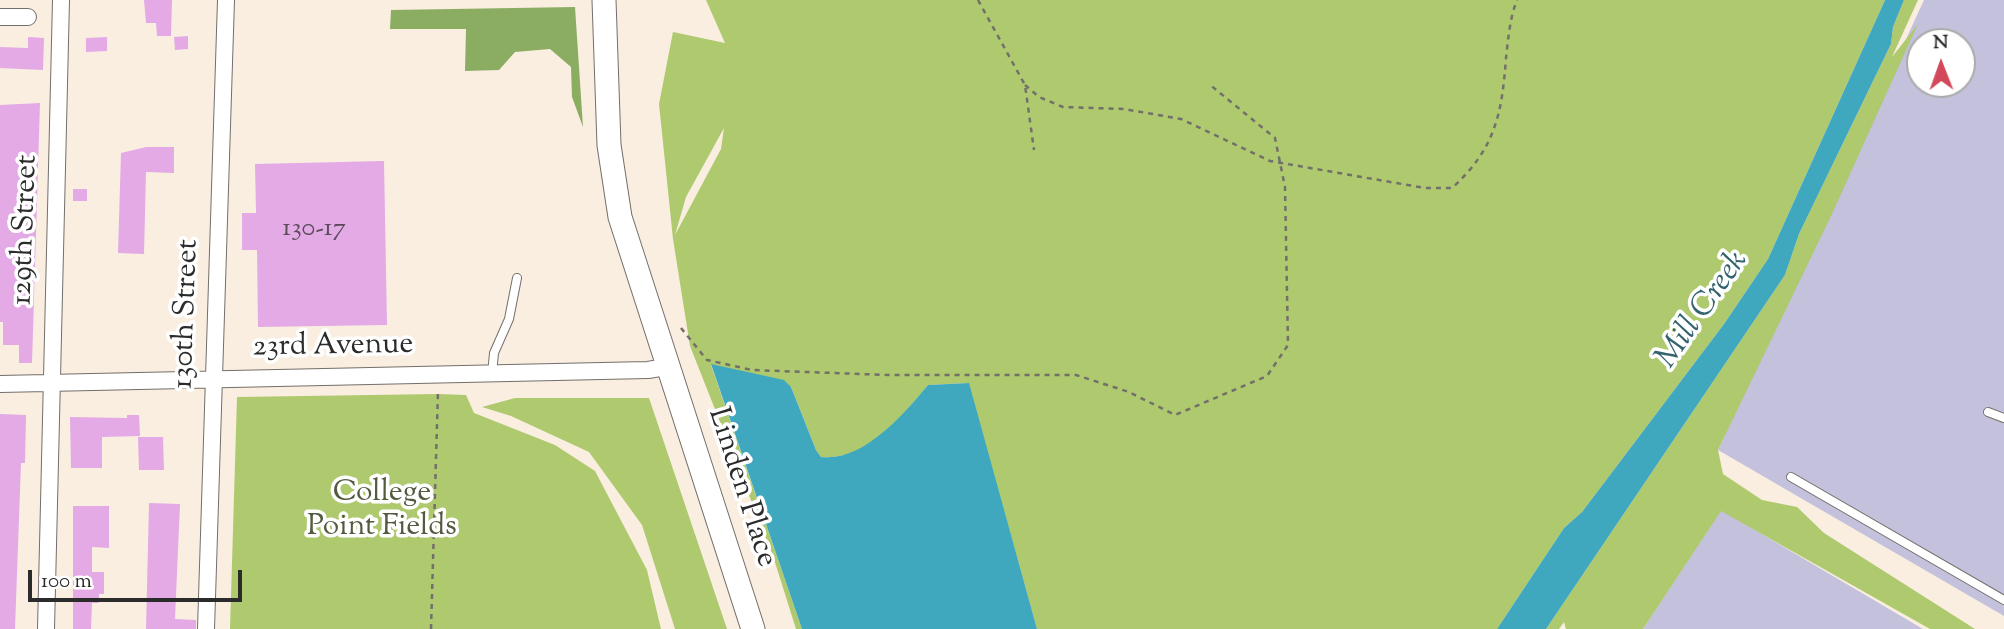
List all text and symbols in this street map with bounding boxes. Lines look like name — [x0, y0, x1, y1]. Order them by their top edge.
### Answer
north arrow — [1906, 28, 1976, 98]
text: N — [1933, 30, 1948, 57]
street label: 129th Street — [6, 154, 48, 306]
house number: 130-17 — [282, 215, 346, 247]
street label: 130th Street — [167, 239, 209, 389]
water label: Mill Creek — [1650, 245, 1758, 377]
street label: 23rd Avenue — [252, 329, 414, 367]
street label: Linden Place — [697, 404, 783, 572]
park label: College Point Fields — [307, 477, 457, 548]
scale bar — [32, 556, 245, 600]
text: 100 m — [41, 567, 92, 597]

